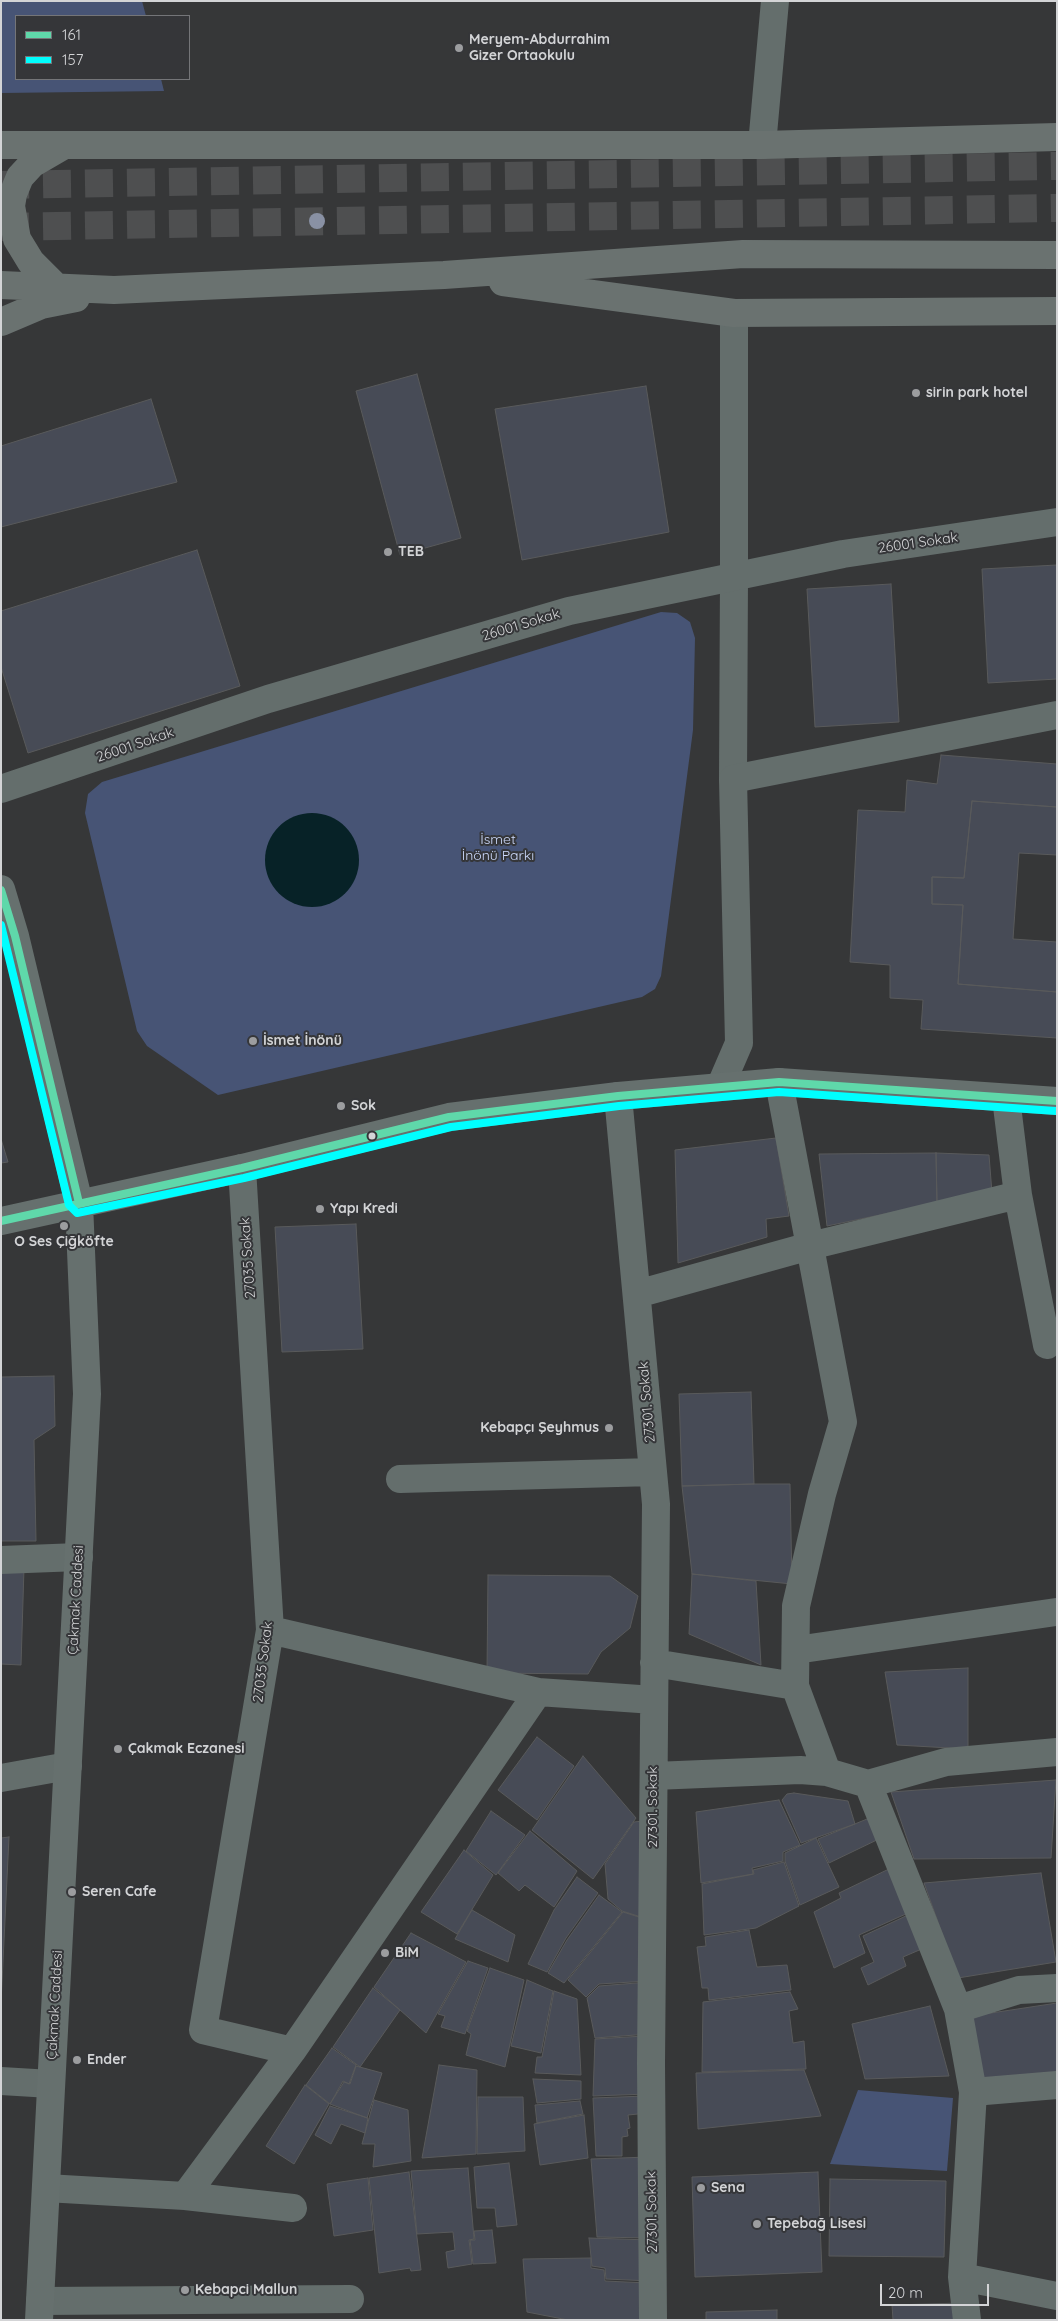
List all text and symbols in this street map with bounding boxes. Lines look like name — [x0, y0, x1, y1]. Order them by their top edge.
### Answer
legend — [15, 15, 190, 80]
text: 161 — [62, 25, 81, 44]
place label: Meryem-Abdurrahim Gizer Ortaokulu — [469, 32, 610, 64]
marker: Meryem-Abdurrahim Gizer Ortaokulu — [453, 42, 465, 54]
text: 157 — [62, 50, 83, 69]
place label: sirin park hotel — [926, 385, 1028, 401]
marker: sirin park hotel — [910, 387, 922, 399]
street label: 26001 Sokak — [877, 529, 959, 557]
place label: TEB — [398, 544, 424, 560]
marker: TEB — [382, 546, 394, 558]
street label: 26001 Sokak — [480, 605, 562, 645]
street label: 26001 Sokak — [94, 724, 176, 766]
park label: İsmet İnönü Parkı — [462, 832, 534, 864]
place label: İsmet İnönü — [263, 1033, 342, 1049]
marker: İsmet İnönü — [247, 1035, 259, 1047]
place label: Sok — [351, 1098, 376, 1114]
marker: Sok — [335, 1100, 347, 1112]
unlabelled marker — [367, 1131, 377, 1141]
place label: Yapı Kredi — [330, 1201, 398, 1217]
marker: Yapı Kredi — [314, 1203, 326, 1215]
street label: 27035 Sokak — [237, 1217, 259, 1299]
marker: O Ses Çiğköfte — [58, 1220, 70, 1232]
place label: O Ses Çiğköfte — [14, 1234, 114, 1250]
street label: 27301. Sokak — [635, 1361, 659, 1443]
place label: Kebapçı Şeyhmus — [480, 1420, 599, 1436]
marker: Kebapçı Şeyhmus — [603, 1422, 615, 1434]
street label: Çakmak Caddesi — [65, 1545, 87, 1655]
street label: 27035 Sokak — [250, 1621, 276, 1703]
place label: Çakmak Eczanesi — [128, 1741, 245, 1757]
marker: Çakmak Eczanesi — [112, 1743, 124, 1755]
street label: 27301. Sokak — [645, 1766, 661, 1848]
place label: Seren Cafe — [82, 1884, 156, 1900]
marker: Seren Cafe — [66, 1886, 78, 1898]
place label: BiM — [395, 1945, 419, 1961]
marker: BiM — [379, 1947, 391, 1959]
street label: Çakmak Caddesi — [44, 1950, 66, 2060]
place label: Ender — [87, 2052, 126, 2068]
marker: Ender — [71, 2054, 83, 2066]
street label: 27301. Sokak — [643, 2171, 661, 2253]
place label: Sena — [711, 2180, 745, 2196]
marker: Sena — [695, 2182, 707, 2194]
place label: Tepebağ Lisesi — [767, 2216, 866, 2232]
marker: Tepebağ Lisesi — [751, 2218, 763, 2230]
scale bar — [883, 2274, 992, 2306]
place label: Kebapci Mallun — [195, 2282, 297, 2298]
text: 20 m — [888, 2283, 923, 2302]
marker: Kebapci Mallun — [179, 2284, 191, 2296]

